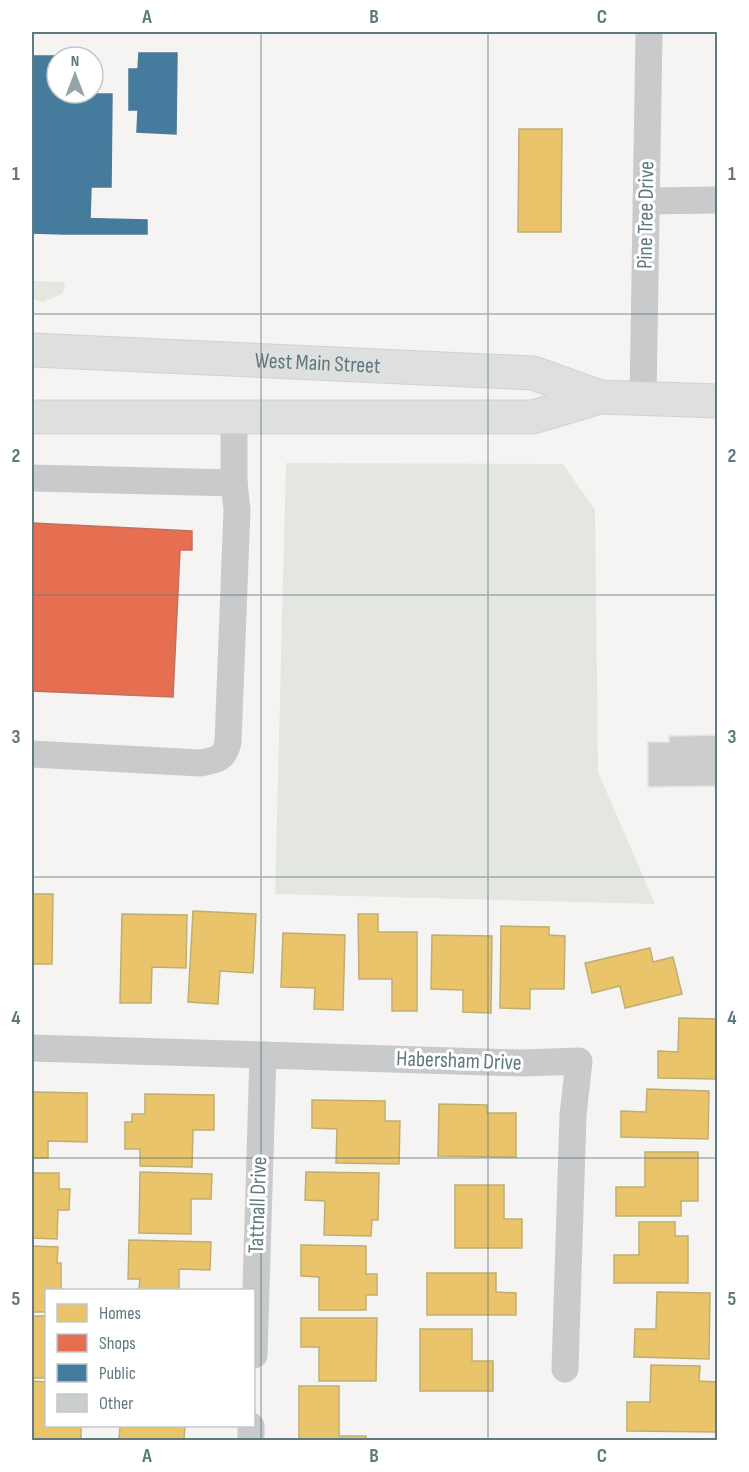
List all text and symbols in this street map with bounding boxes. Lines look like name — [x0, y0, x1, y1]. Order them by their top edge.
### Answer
text: A — [141, 5, 152, 29]
text: B — [369, 5, 379, 29]
text: C — [597, 5, 607, 29]
north arrow — [45, 45, 105, 105]
text: N — [71, 52, 79, 71]
street label: Pine Tree Drive — [632, 161, 660, 269]
text: 1 — [12, 162, 20, 186]
text: 1 — [728, 162, 736, 186]
street label: West Main Street — [254, 347, 382, 380]
text: 2 — [12, 444, 20, 468]
text: 2 — [728, 444, 736, 468]
text: 3 — [12, 725, 21, 749]
text: 3 — [728, 725, 737, 749]
text: 4 — [11, 1006, 21, 1030]
text: 4 — [727, 1006, 737, 1030]
street label: Habersham Drive — [396, 1045, 522, 1077]
street label: Tattnall Drive — [243, 1156, 273, 1254]
text: 5 — [12, 1287, 21, 1311]
text: 5 — [728, 1287, 737, 1311]
legend — [45, 1289, 255, 1427]
text: Homes — [99, 1303, 141, 1324]
text: Shops — [99, 1333, 136, 1354]
text: Public — [99, 1363, 136, 1384]
text: Other — [99, 1393, 133, 1414]
text: A — [141, 1444, 152, 1468]
text: B — [369, 1444, 379, 1468]
text: C — [597, 1444, 607, 1468]

